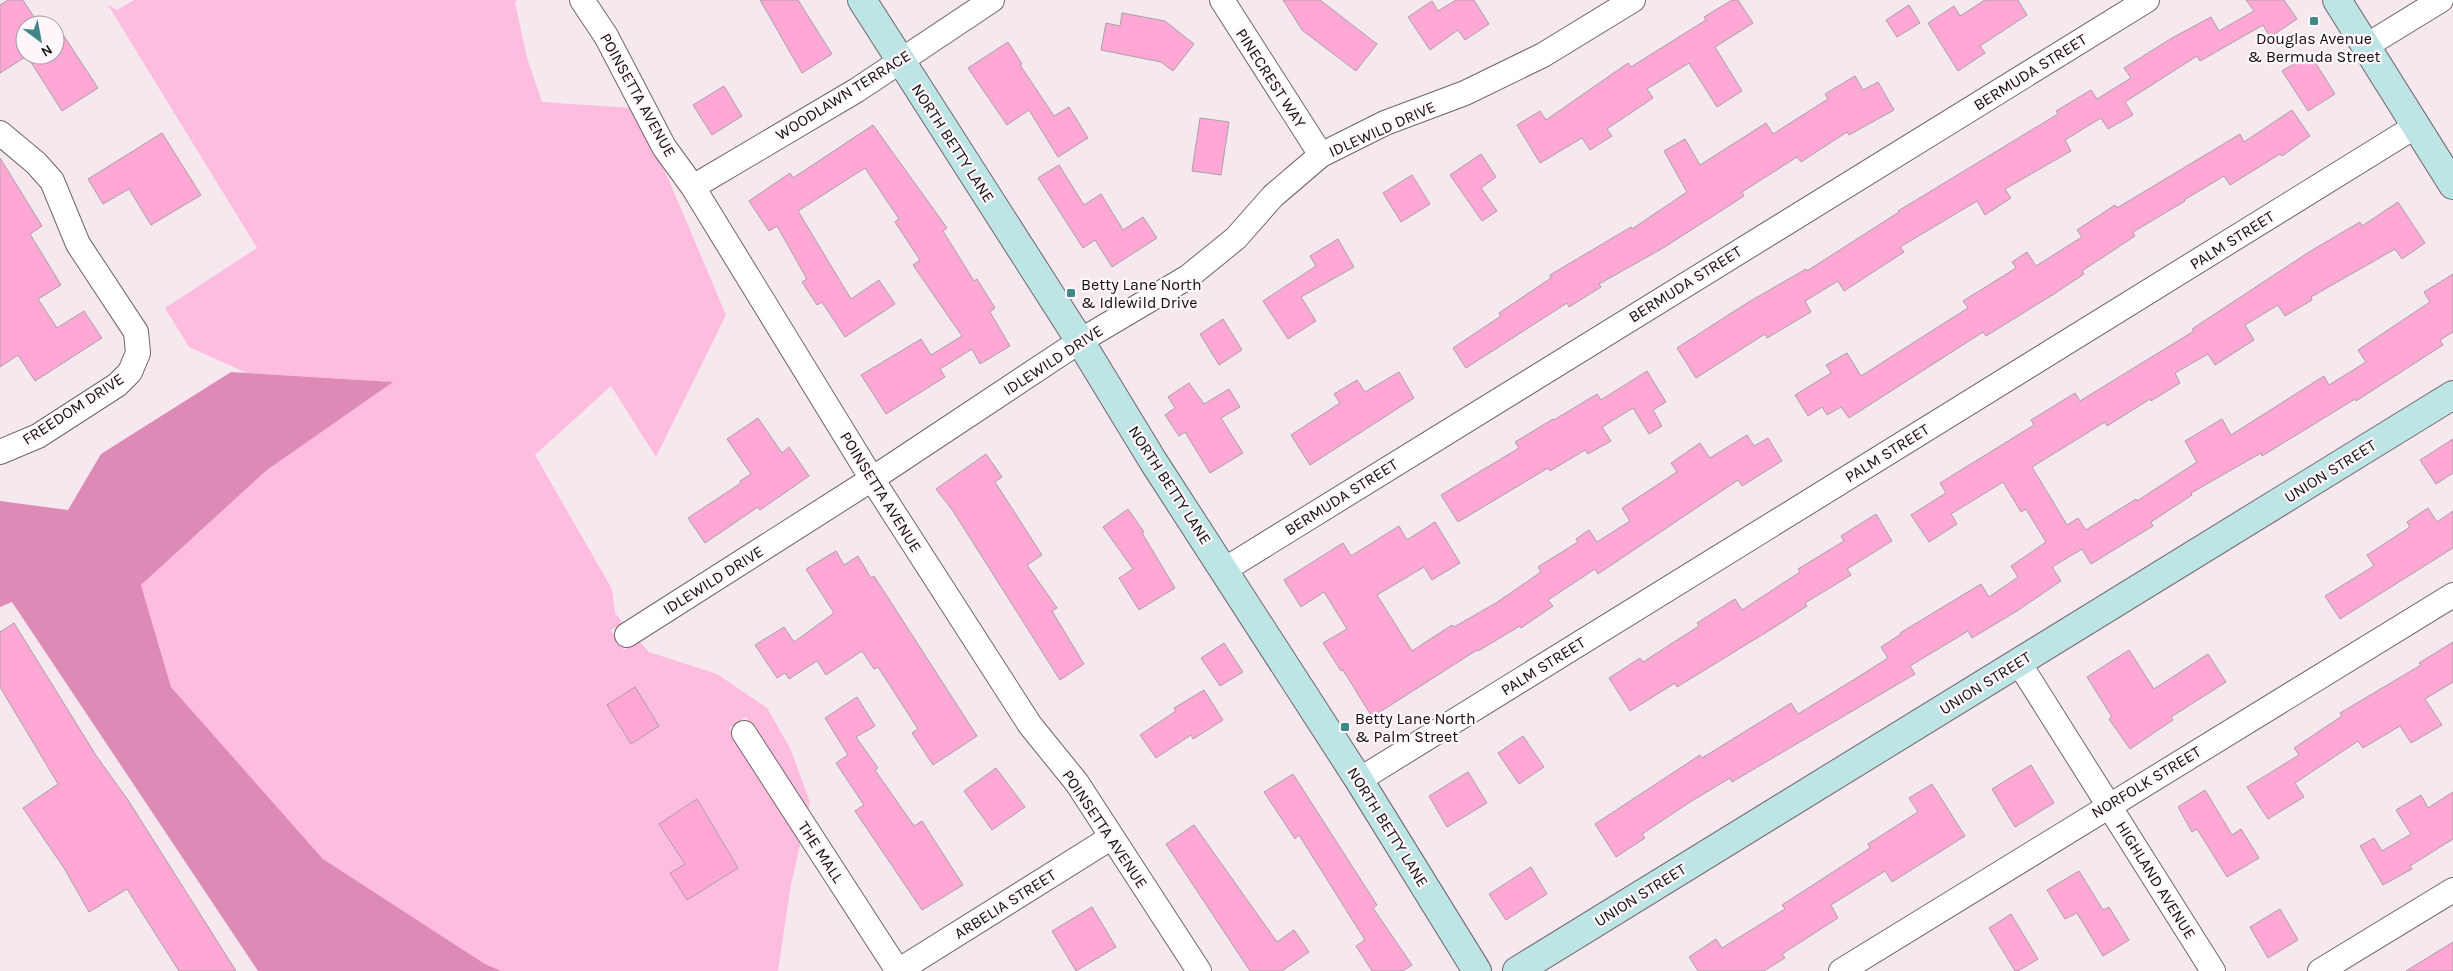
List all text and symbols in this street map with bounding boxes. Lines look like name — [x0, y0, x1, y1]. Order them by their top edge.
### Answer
north arrow — [15, 15, 65, 65]
marker: Douglas Avenue & Bermuda Street — [2308, 15, 2320, 27]
street label: PINECREST WAY — [1232, 25, 1310, 131]
place label: Douglas Avenue & Bermuda Street — [2247, 29, 2381, 66]
street label: POINSETTA AVENUE — [596, 30, 680, 160]
street label: BERMUDA STREET — [1970, 30, 2090, 114]
text: N — [38, 41, 55, 60]
street label: WOODLAWN TERRACE — [772, 46, 914, 144]
street label: NORTH BETTY LANE — [908, 80, 998, 206]
street label: IDLEWILD DRIVE — [1326, 97, 1438, 161]
street label: PALM STREET — [2186, 207, 2278, 273]
street label: BERMUDA STREET — [1625, 242, 1745, 326]
place label: Betty Lane North & Idlewild Drive — [1081, 275, 1202, 312]
marker: Betty Lane North & Idlewild Drive — [1065, 287, 1077, 299]
street label: IDLEWILD DRIVE — [1000, 321, 1106, 399]
street label: FREEDOM DRIVE — [19, 369, 127, 449]
street label: PALM STREET — [1841, 420, 1933, 486]
street label: NORTH BETTY LANE — [1125, 422, 1215, 548]
street label: POINSETTA AVENUE — [836, 428, 926, 556]
street label: UNION STREET — [2281, 435, 2379, 507]
street label: BERMUDA STREET — [1281, 455, 1401, 539]
street label: IDLEWILD DRIVE — [659, 541, 767, 619]
street label: PALM STREET — [1497, 633, 1589, 699]
street label: UNION STREET — [1936, 647, 2034, 719]
place label: Betty Lane North & Palm Street — [1355, 709, 1476, 746]
marker: Betty Lane North & Palm Street — [1339, 721, 1351, 733]
street label: NORFOLK STREET — [2088, 742, 2204, 822]
street label: NORTH BETTY LANE — [1343, 764, 1433, 890]
street label: POINSETTA AVENUE — [1058, 766, 1152, 892]
street label: THE MALL — [794, 818, 848, 887]
street label: HIGHLAND AVENUE — [2112, 818, 2200, 942]
street label: UNION STREET — [1591, 859, 1689, 931]
street label: ARBELIA STREET — [951, 865, 1059, 943]

